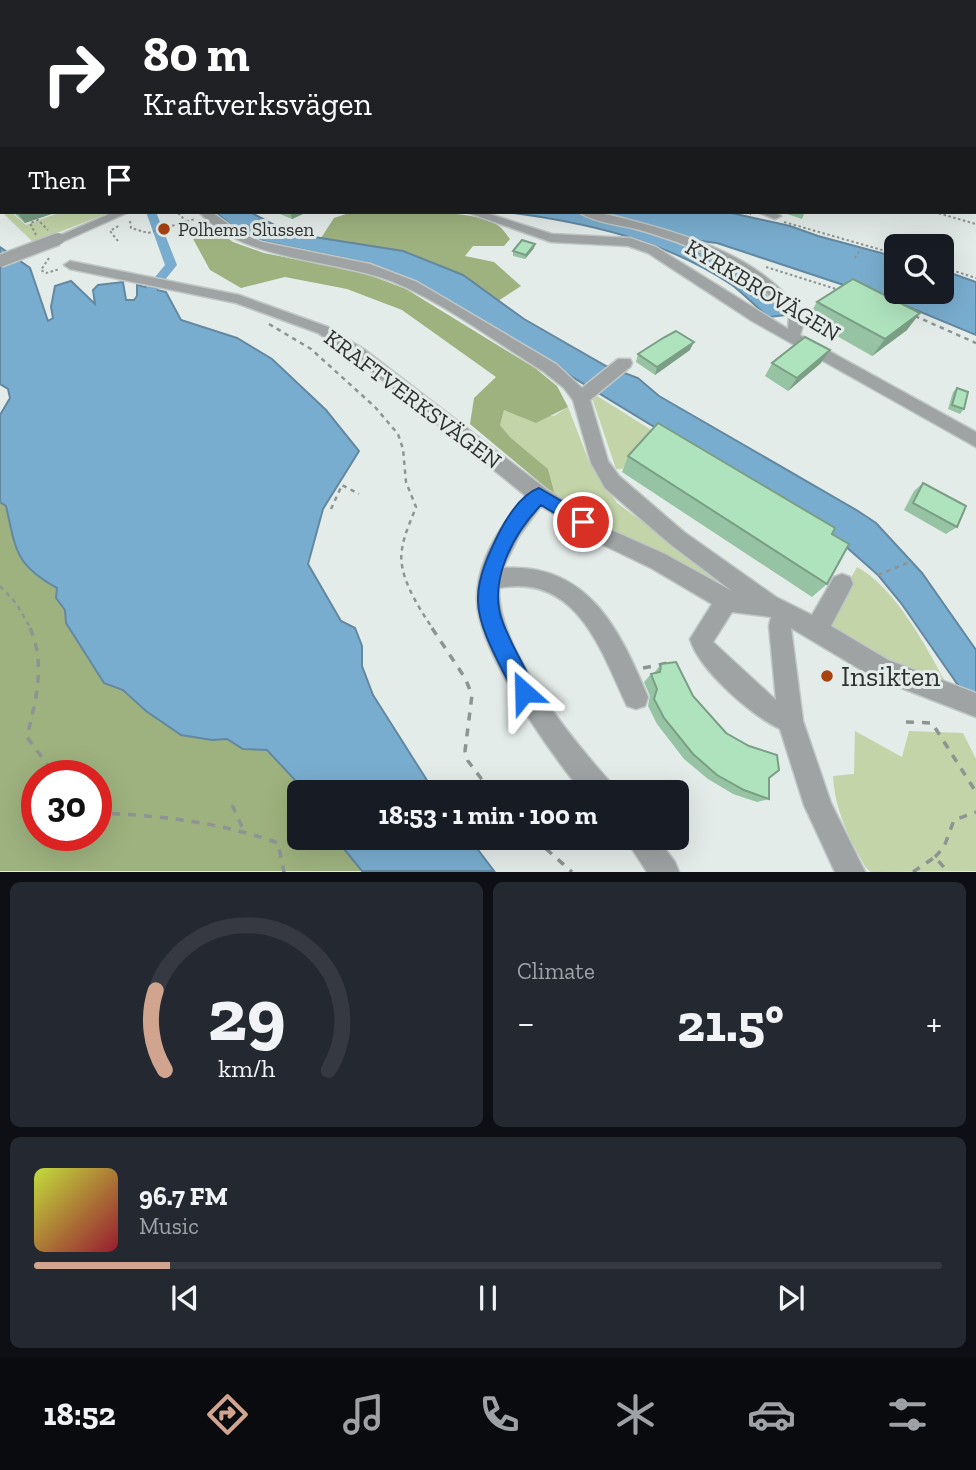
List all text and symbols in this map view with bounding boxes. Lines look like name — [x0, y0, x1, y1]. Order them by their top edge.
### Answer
text: 80 m — [143, 25, 250, 84]
icon: right — [28, 28, 119, 119]
text: Kraftverksvägen — [143, 85, 372, 123]
icon: arrive — [100, 161, 138, 199]
text: Then — [28, 164, 86, 196]
place label: Polhems Slussen — [178, 218, 314, 241]
marker: Polhems Slussen — [156, 221, 172, 237]
street label: KYRKBROVÄGEN — [680, 233, 846, 347]
map controls — [884, 234, 954, 304]
button: search — [884, 234, 954, 304]
street label: KRAFTVERKSVÄGEN — [319, 323, 507, 475]
pin — [553, 492, 613, 552]
icon: arrive — [564, 503, 602, 541]
position arrow — [487, 655, 561, 729]
place label: Insikten — [841, 660, 940, 693]
marker: Insikten — [819, 668, 835, 684]
speed limit sign: 30 — [21, 760, 112, 851]
text: 18:53 · 1 min · 100 m — [378, 799, 598, 831]
text: Climate — [517, 957, 595, 985]
text: 29 — [207, 972, 286, 1060]
text: 21.5° — [677, 992, 784, 1054]
text: − — [517, 1000, 535, 1046]
text: + — [926, 1000, 942, 1046]
text: km/h — [218, 1053, 275, 1083]
text: 96.7 FM — [139, 1180, 228, 1212]
text: Music — [139, 1212, 199, 1240]
icon: previous — [166, 1279, 204, 1317]
icon: pause — [469, 1279, 507, 1317]
icon: next — [772, 1279, 810, 1317]
icon: directions — [203, 1390, 252, 1439]
icon: music — [339, 1390, 388, 1439]
icon: phone — [475, 1390, 524, 1439]
icon: climate — [611, 1390, 660, 1439]
icon: car — [747, 1390, 796, 1439]
icon: filters — [883, 1390, 932, 1439]
text: 18:52 — [44, 1395, 116, 1433]

